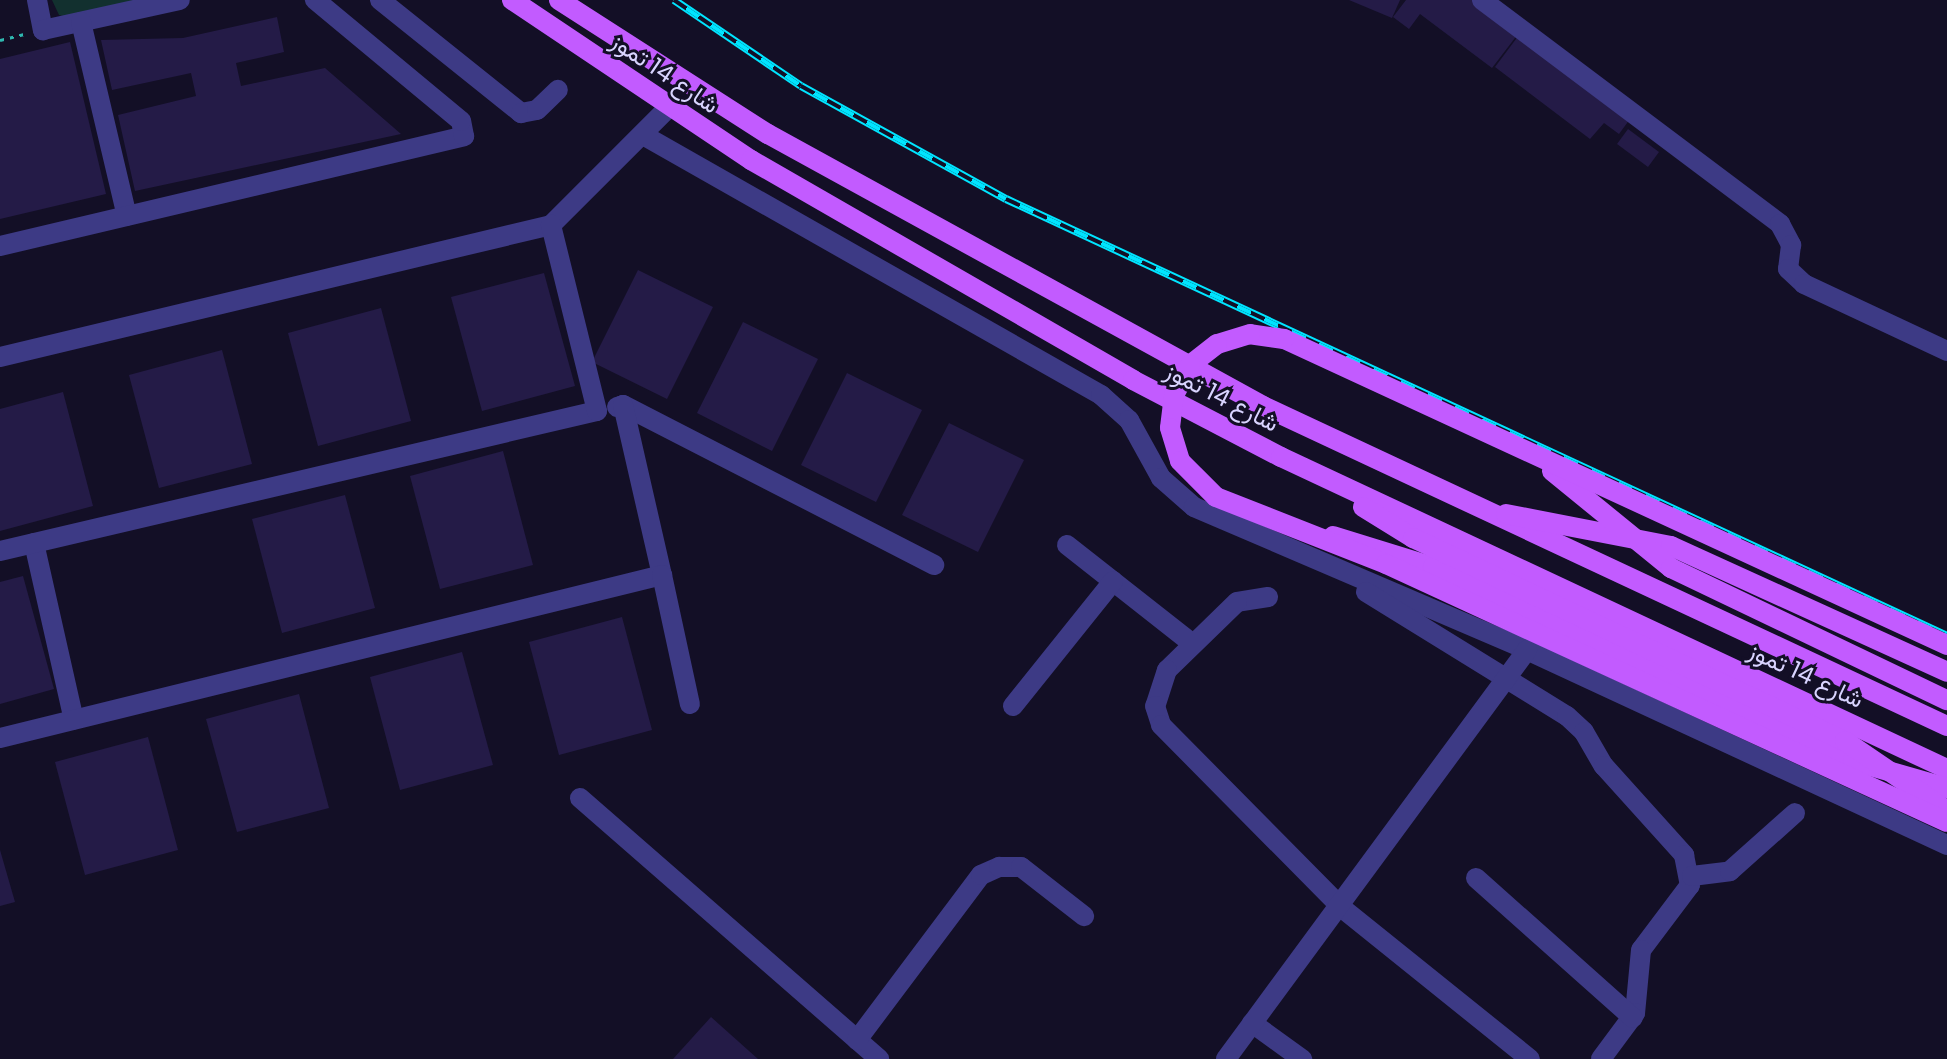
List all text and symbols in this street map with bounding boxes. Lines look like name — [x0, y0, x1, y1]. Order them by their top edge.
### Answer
street label: شارع 14 تموز — [606, 26, 724, 120]
street label: شارع 14 تموز — [1160, 356, 1284, 438]
street label: شارع 14 تموز — [1744, 636, 1868, 714]

